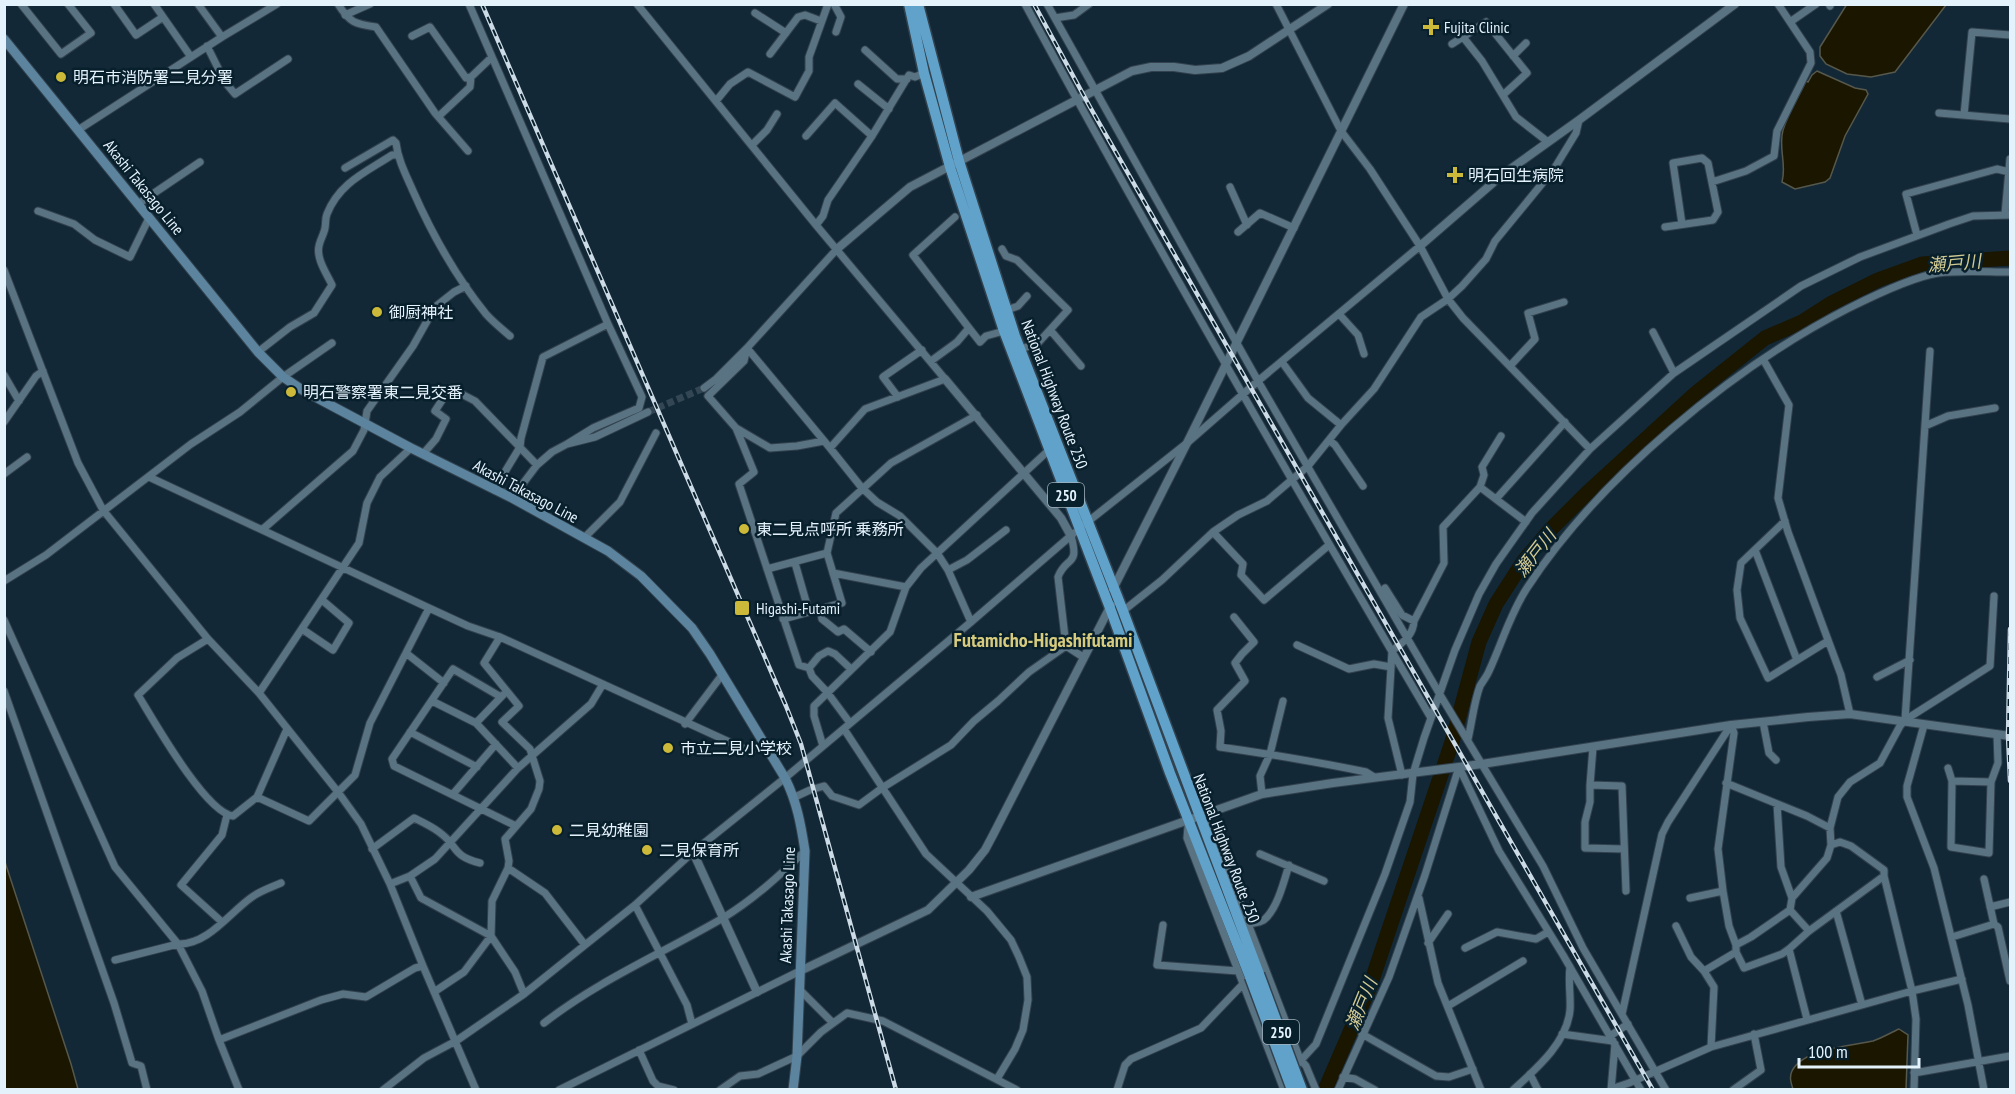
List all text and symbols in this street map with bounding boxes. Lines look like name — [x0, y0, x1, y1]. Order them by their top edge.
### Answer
place label: Fujita Clinic — [1444, 17, 1510, 37]
marker: Fujita Clinic — [1422, 18, 1440, 36]
place label: 明石市消防署二見分署 — [73, 67, 233, 87]
marker: 明石市消防署二見分署 — [54, 70, 68, 84]
street label: Akashi Takasago Line — [100, 135, 188, 239]
place label: 明石回生病院 — [1468, 165, 1564, 185]
marker: 明石回生病院 — [1446, 166, 1464, 184]
water label: 瀬戸川 — [1926, 249, 1984, 277]
place label: 御厨神社 — [389, 302, 453, 322]
marker: 御厨神社 — [370, 305, 384, 319]
street label: National Highway Route 250 — [1017, 317, 1093, 471]
place label: 明石警察署東二見交番 — [303, 382, 463, 402]
marker: 明石警察署東二見交番 — [284, 385, 298, 399]
street label: Akashi Takasago Line — [470, 455, 582, 527]
road number: 250 — [1048, 483, 1084, 507]
place label: 東二見点呼所 乗務所 — [756, 519, 903, 539]
marker: 東二見点呼所 乗務所 — [737, 522, 751, 536]
water label: 瀬戸川 — [1509, 523, 1562, 581]
place label: Higashi-Futami — [756, 598, 840, 618]
marker: Higashi-Futami — [733, 599, 751, 617]
district label: Futamicho-Higashifutami — [954, 627, 1132, 653]
place label: 市立二見小学校 — [680, 738, 792, 758]
marker: 市立二見小学校 — [661, 741, 675, 755]
street label: National Highway Route 250 — [1189, 771, 1265, 925]
place label: 二見幼稚園 — [569, 820, 649, 840]
marker: 二見幼稚園 — [550, 823, 564, 837]
place label: 二見保育所 — [659, 840, 739, 860]
marker: 二見保育所 — [640, 843, 654, 857]
street label: Akashi Takasago Line — [775, 846, 799, 964]
water label: 瀬戸川 — [1340, 973, 1383, 1033]
road number: 250 — [1263, 1020, 1299, 1044]
scale bar — [1799, 1031, 1919, 1069]
text: 100 m — [1808, 1040, 1848, 1063]

